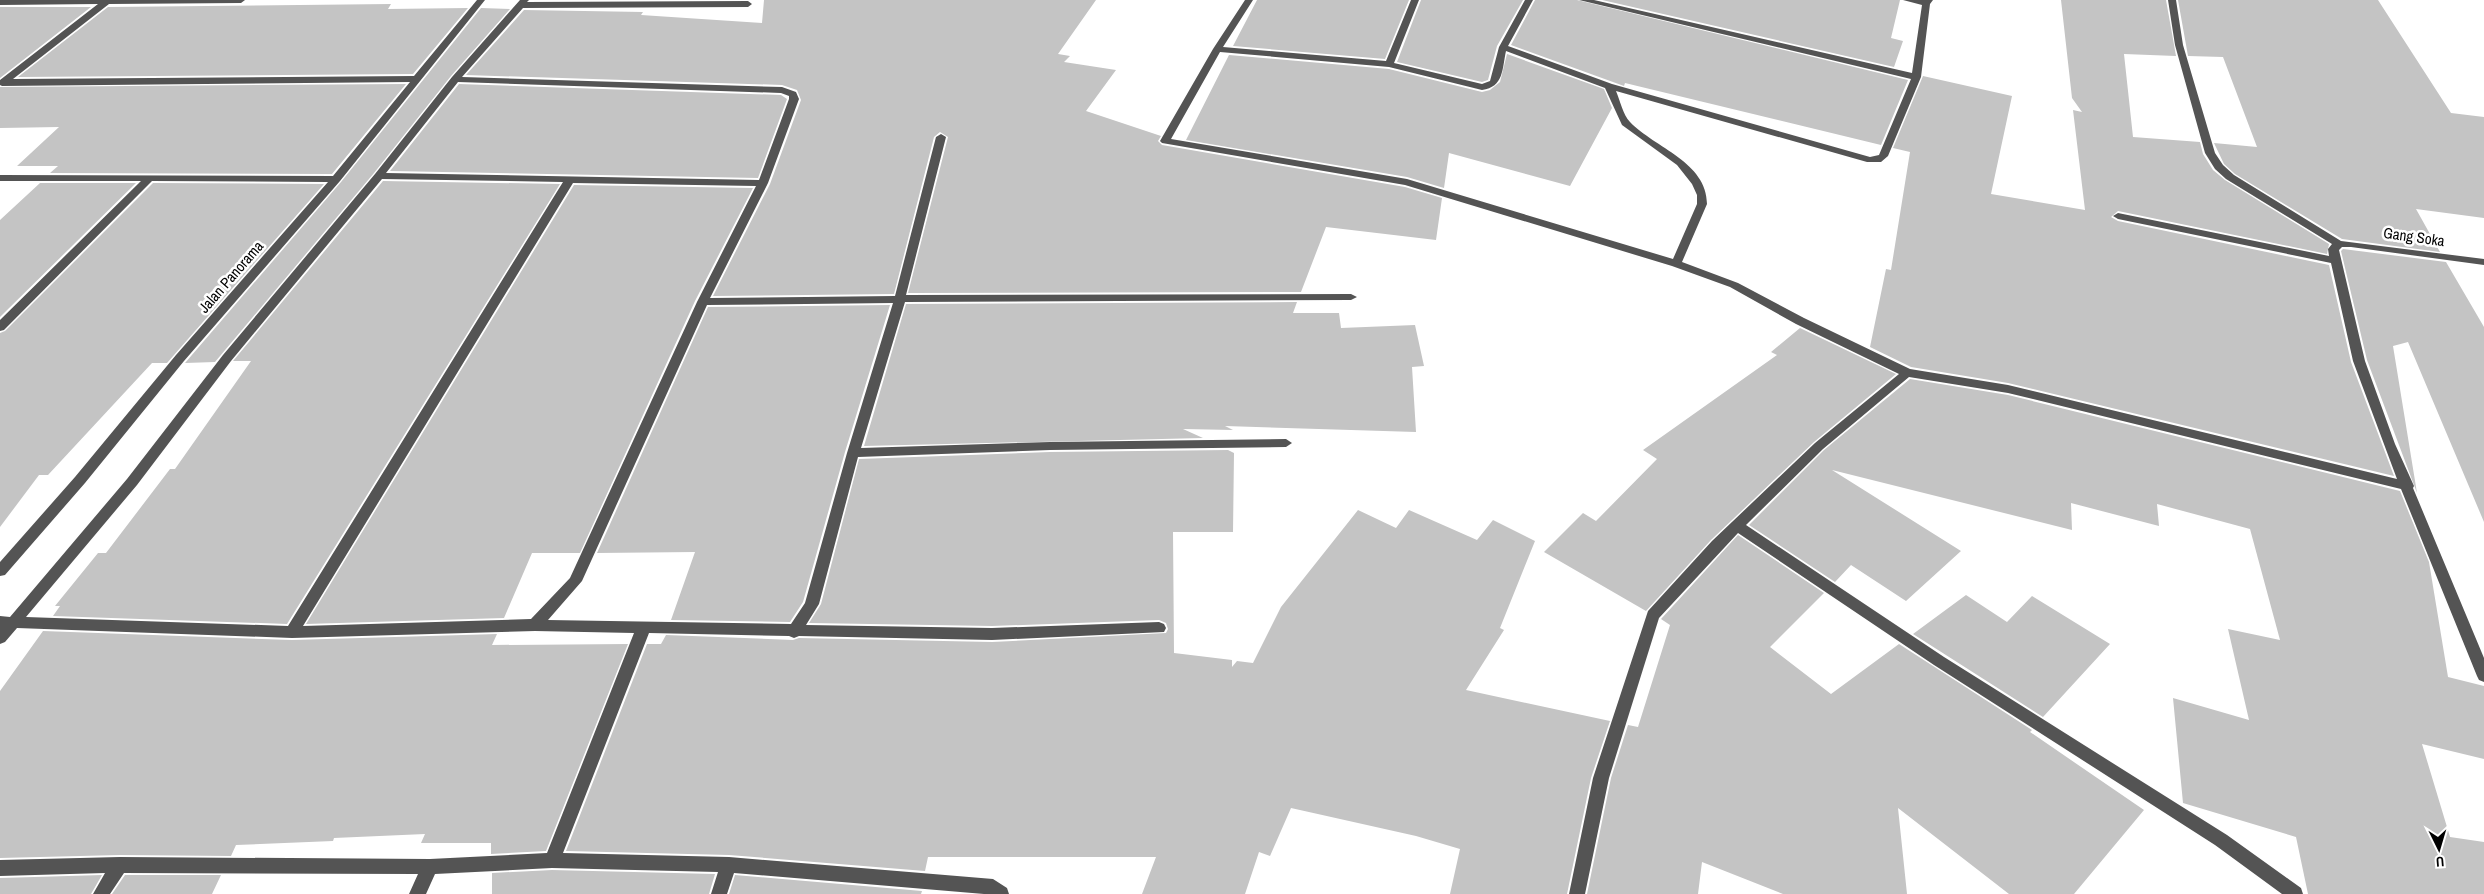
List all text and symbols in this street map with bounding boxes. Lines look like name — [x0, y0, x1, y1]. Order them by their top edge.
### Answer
street label: Gang Soka — [2382, 222, 2446, 251]
street label: Jalan Panorama — [193, 236, 268, 317]
north arrow — [2414, 824, 2464, 874]
text: U — [2435, 853, 2445, 871]

